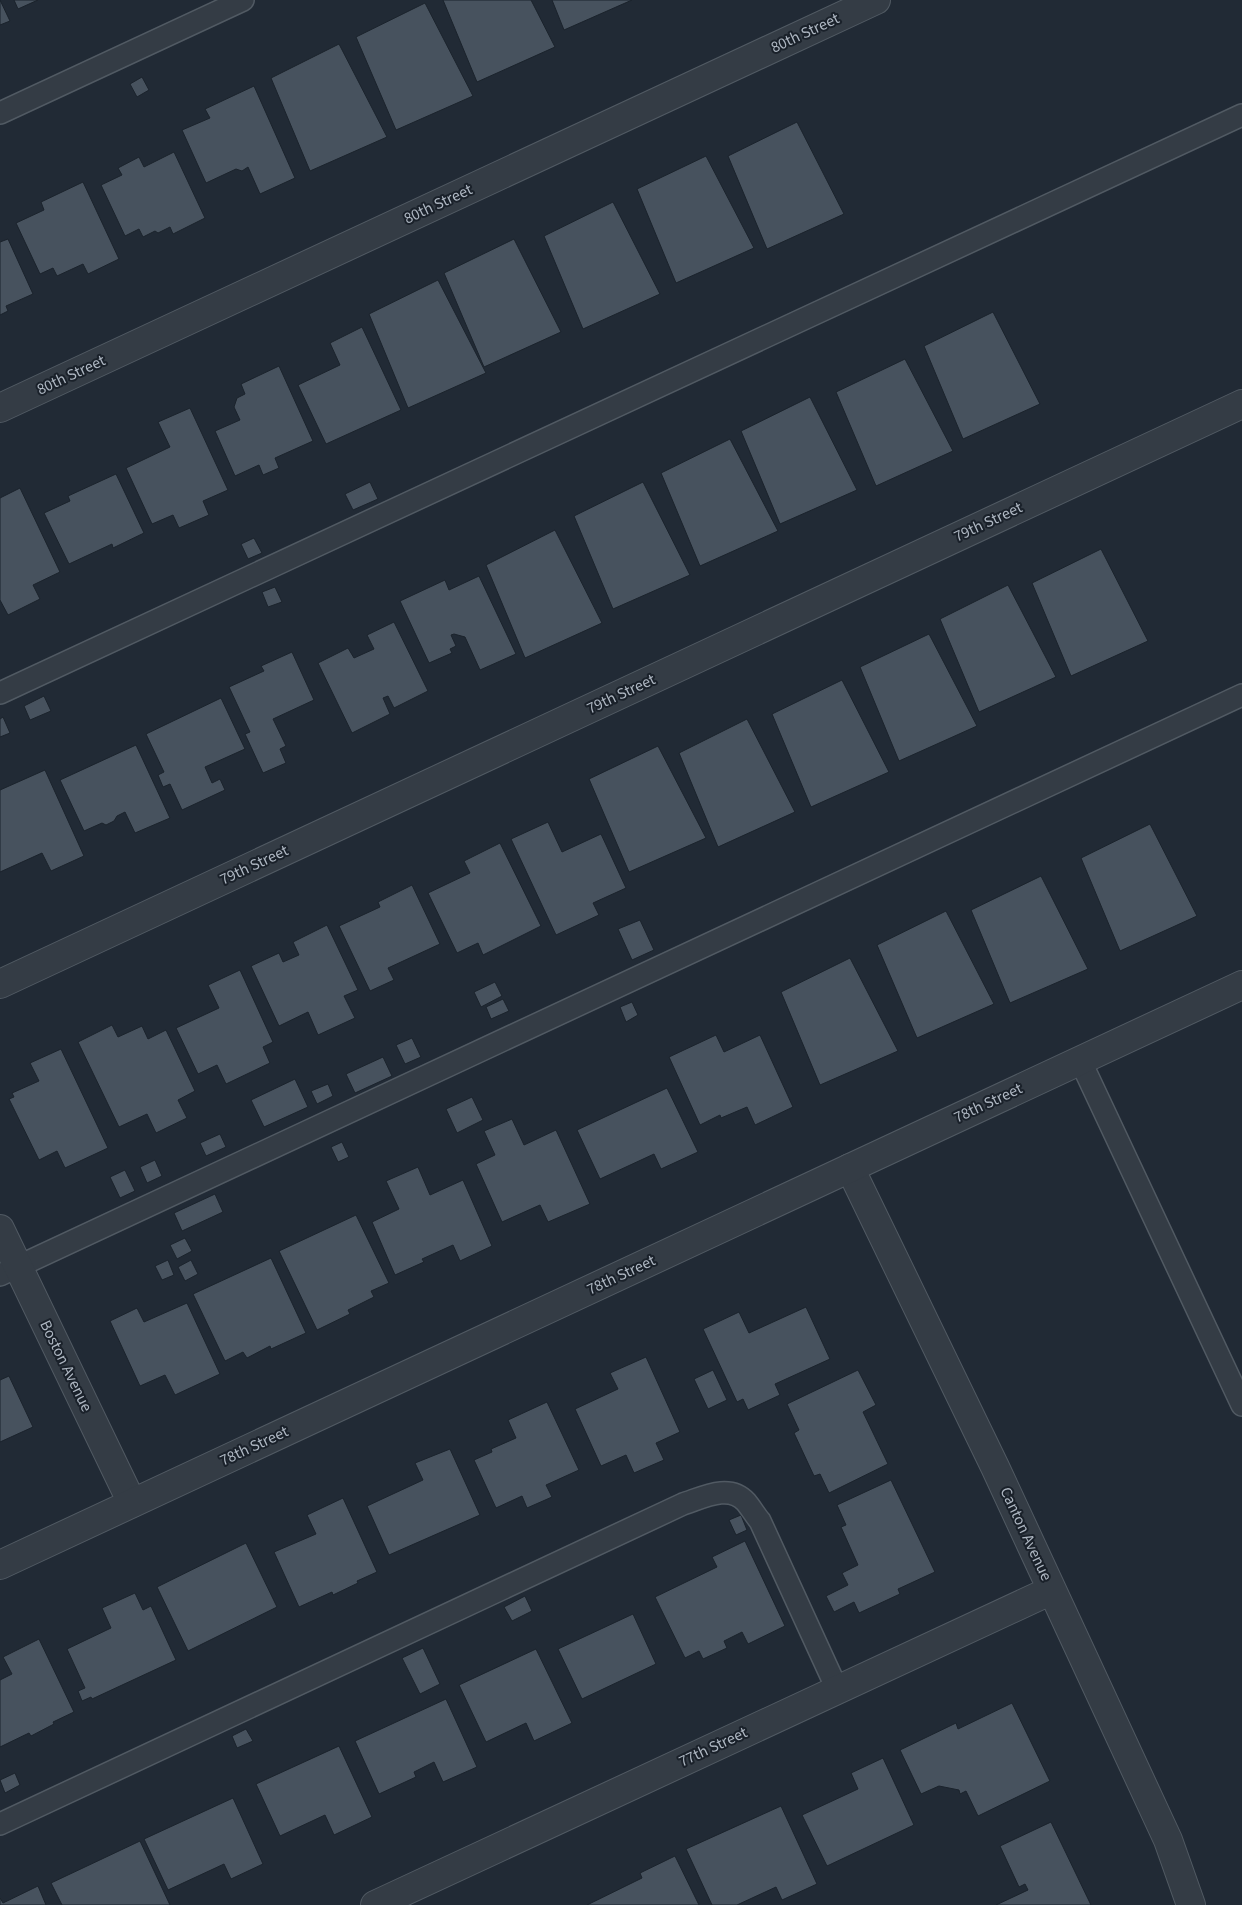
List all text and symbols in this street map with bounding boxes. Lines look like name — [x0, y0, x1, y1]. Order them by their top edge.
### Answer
street label: 80th Street — [767, 7, 843, 58]
street label: 80th Street — [400, 178, 476, 229]
street label: 80th Street — [33, 349, 109, 400]
street label: 79th Street — [950, 496, 1026, 547]
street label: 79th Street — [583, 668, 659, 719]
street label: 79th Street — [216, 839, 292, 890]
street label: 78th Street — [950, 1077, 1026, 1128]
street label: 78th Street — [583, 1249, 659, 1300]
street label: Boston Avenue — [34, 1316, 98, 1416]
street label: 78th Street — [216, 1420, 292, 1471]
street label: Canton Avenue — [995, 1484, 1057, 1585]
street label: 77th Street — [675, 1721, 751, 1772]

